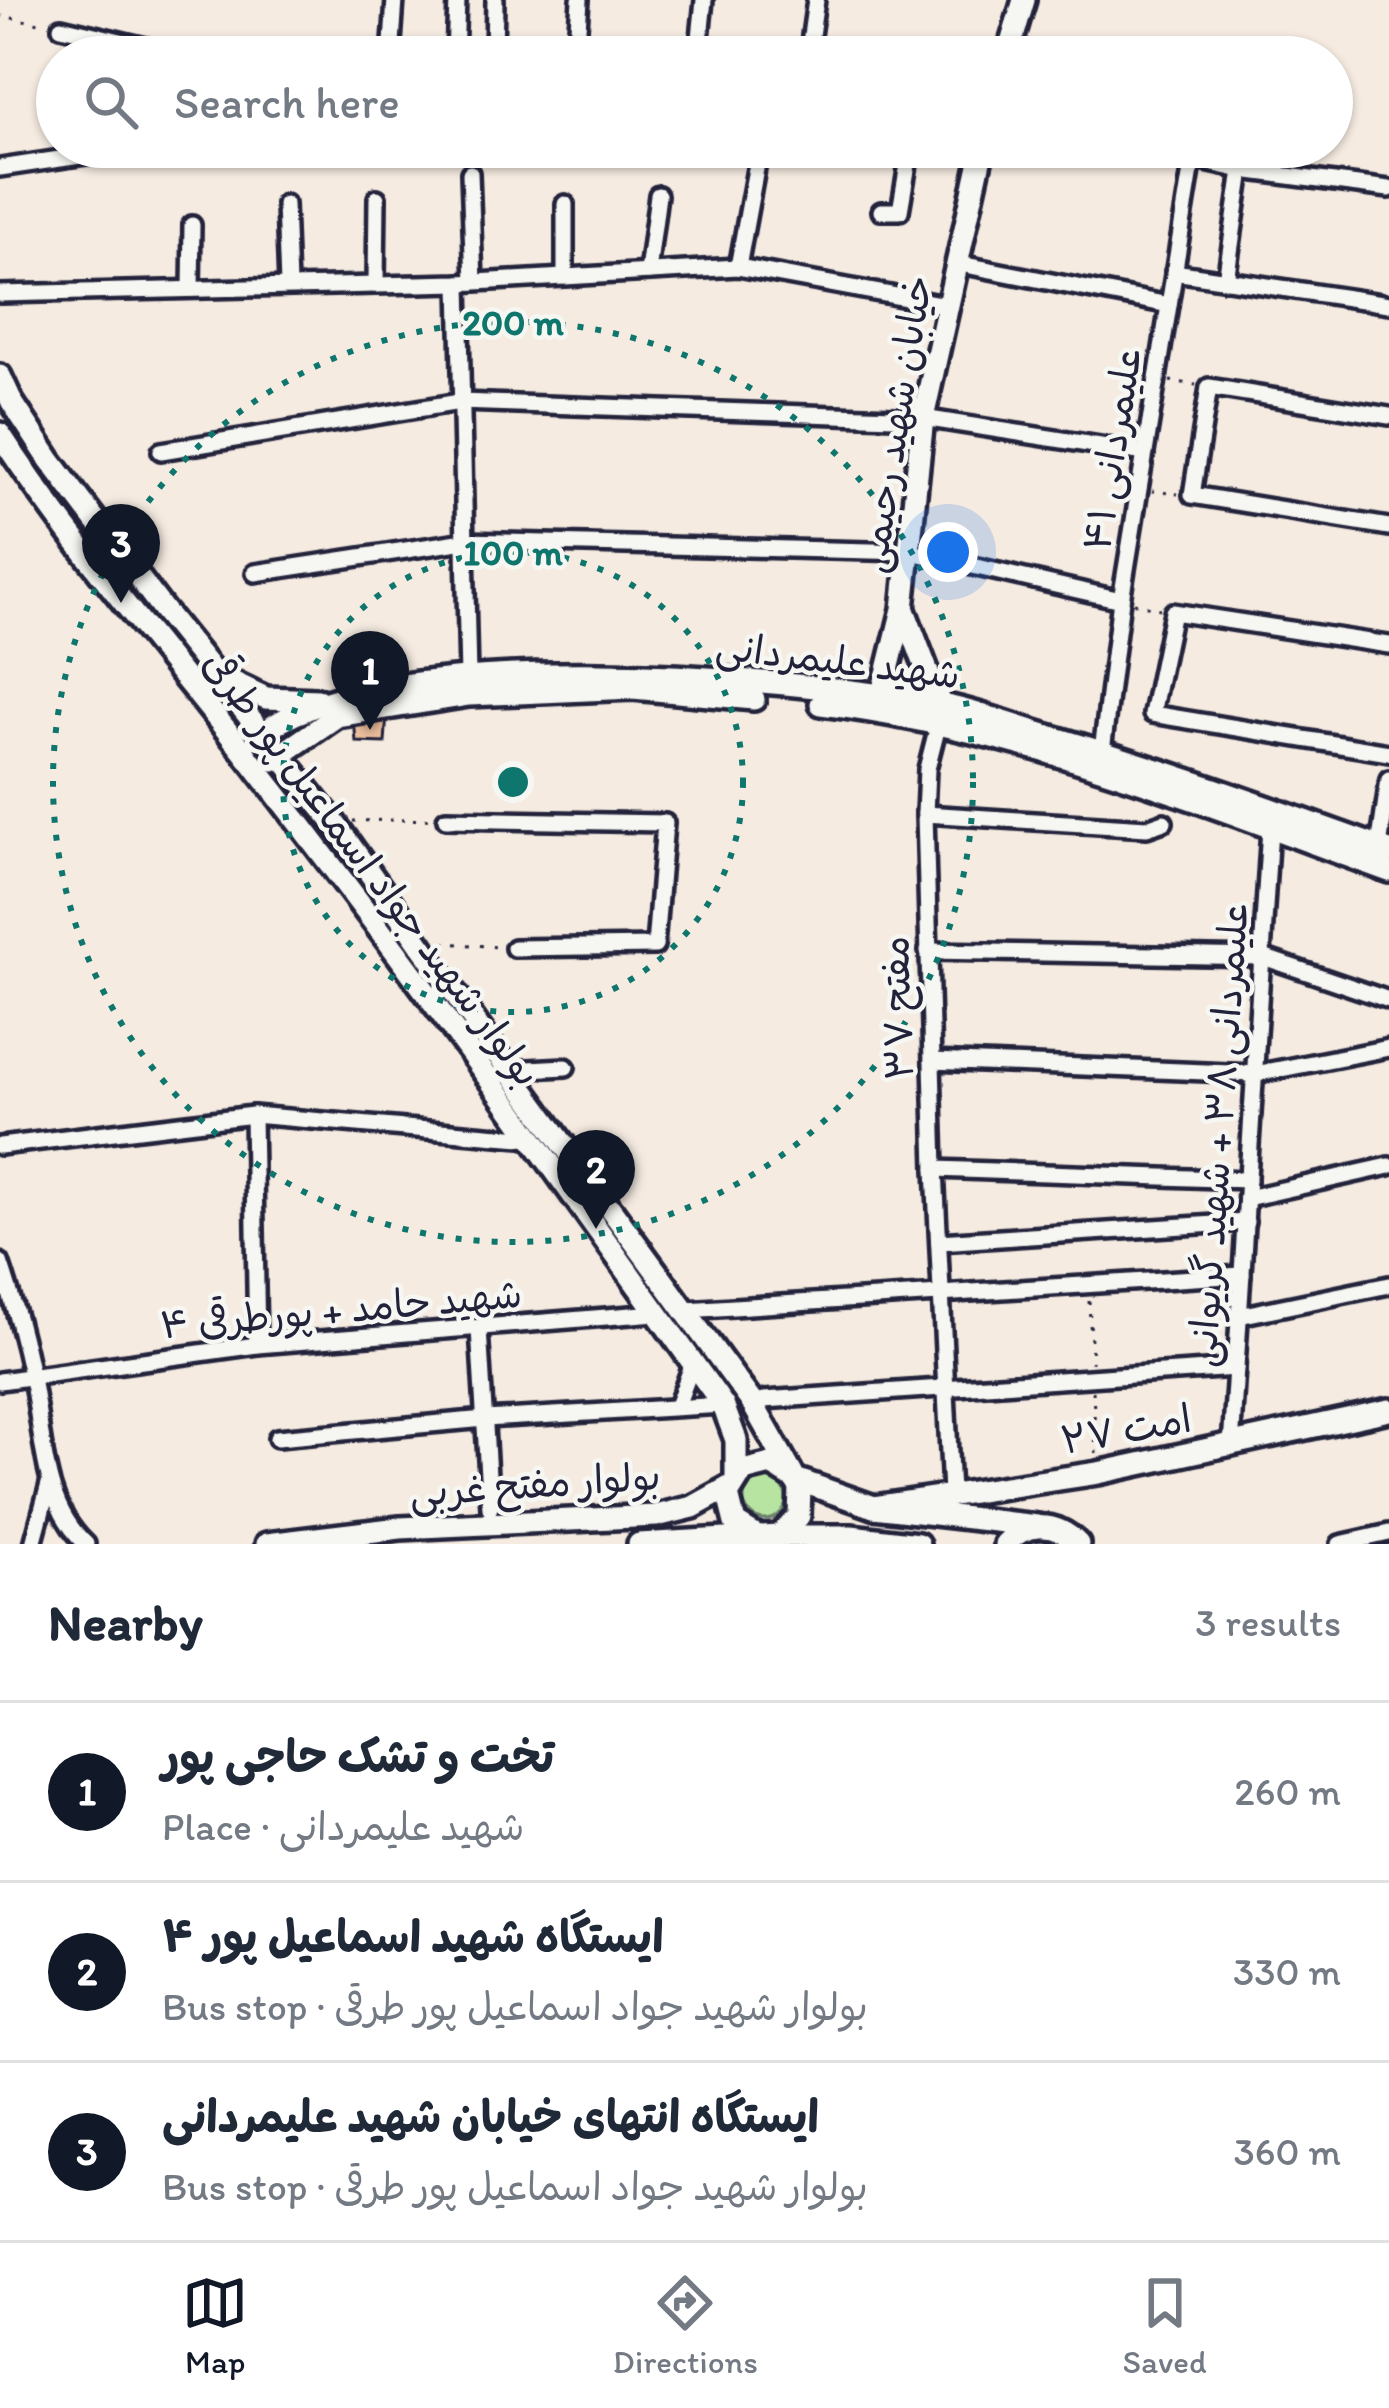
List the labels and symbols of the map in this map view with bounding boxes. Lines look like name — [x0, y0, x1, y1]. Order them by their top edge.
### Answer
street label: خیابان شهید رحیمی — [848, 272, 944, 576]
text: 200 m — [462, 301, 565, 344]
street label: علیمردانی ۴۱ — [1073, 344, 1153, 554]
pin: 3 — [82, 504, 160, 603]
your location — [918, 522, 978, 582]
text: 100 m — [463, 531, 563, 574]
street label: شهید علیمردانی — [713, 622, 963, 700]
pin: 1 — [331, 631, 409, 730]
street label: بولوار شهید جواد اسماعیل پور طرقی — [191, 641, 551, 1096]
centre of rings — [492, 761, 534, 803]
street label: علیمردانی ۳۸ + شهید گریوانی — [1178, 901, 1260, 1369]
street label: مفتح ۳۷ — [871, 935, 926, 1081]
pin: 2 — [557, 1130, 635, 1229]
street label: شهید حامد + پورطرقی ۴ — [158, 1270, 524, 1350]
street label: امت ۲۷ — [1057, 1394, 1195, 1464]
street label: بولوار مفتح غربی — [408, 1452, 662, 1519]

